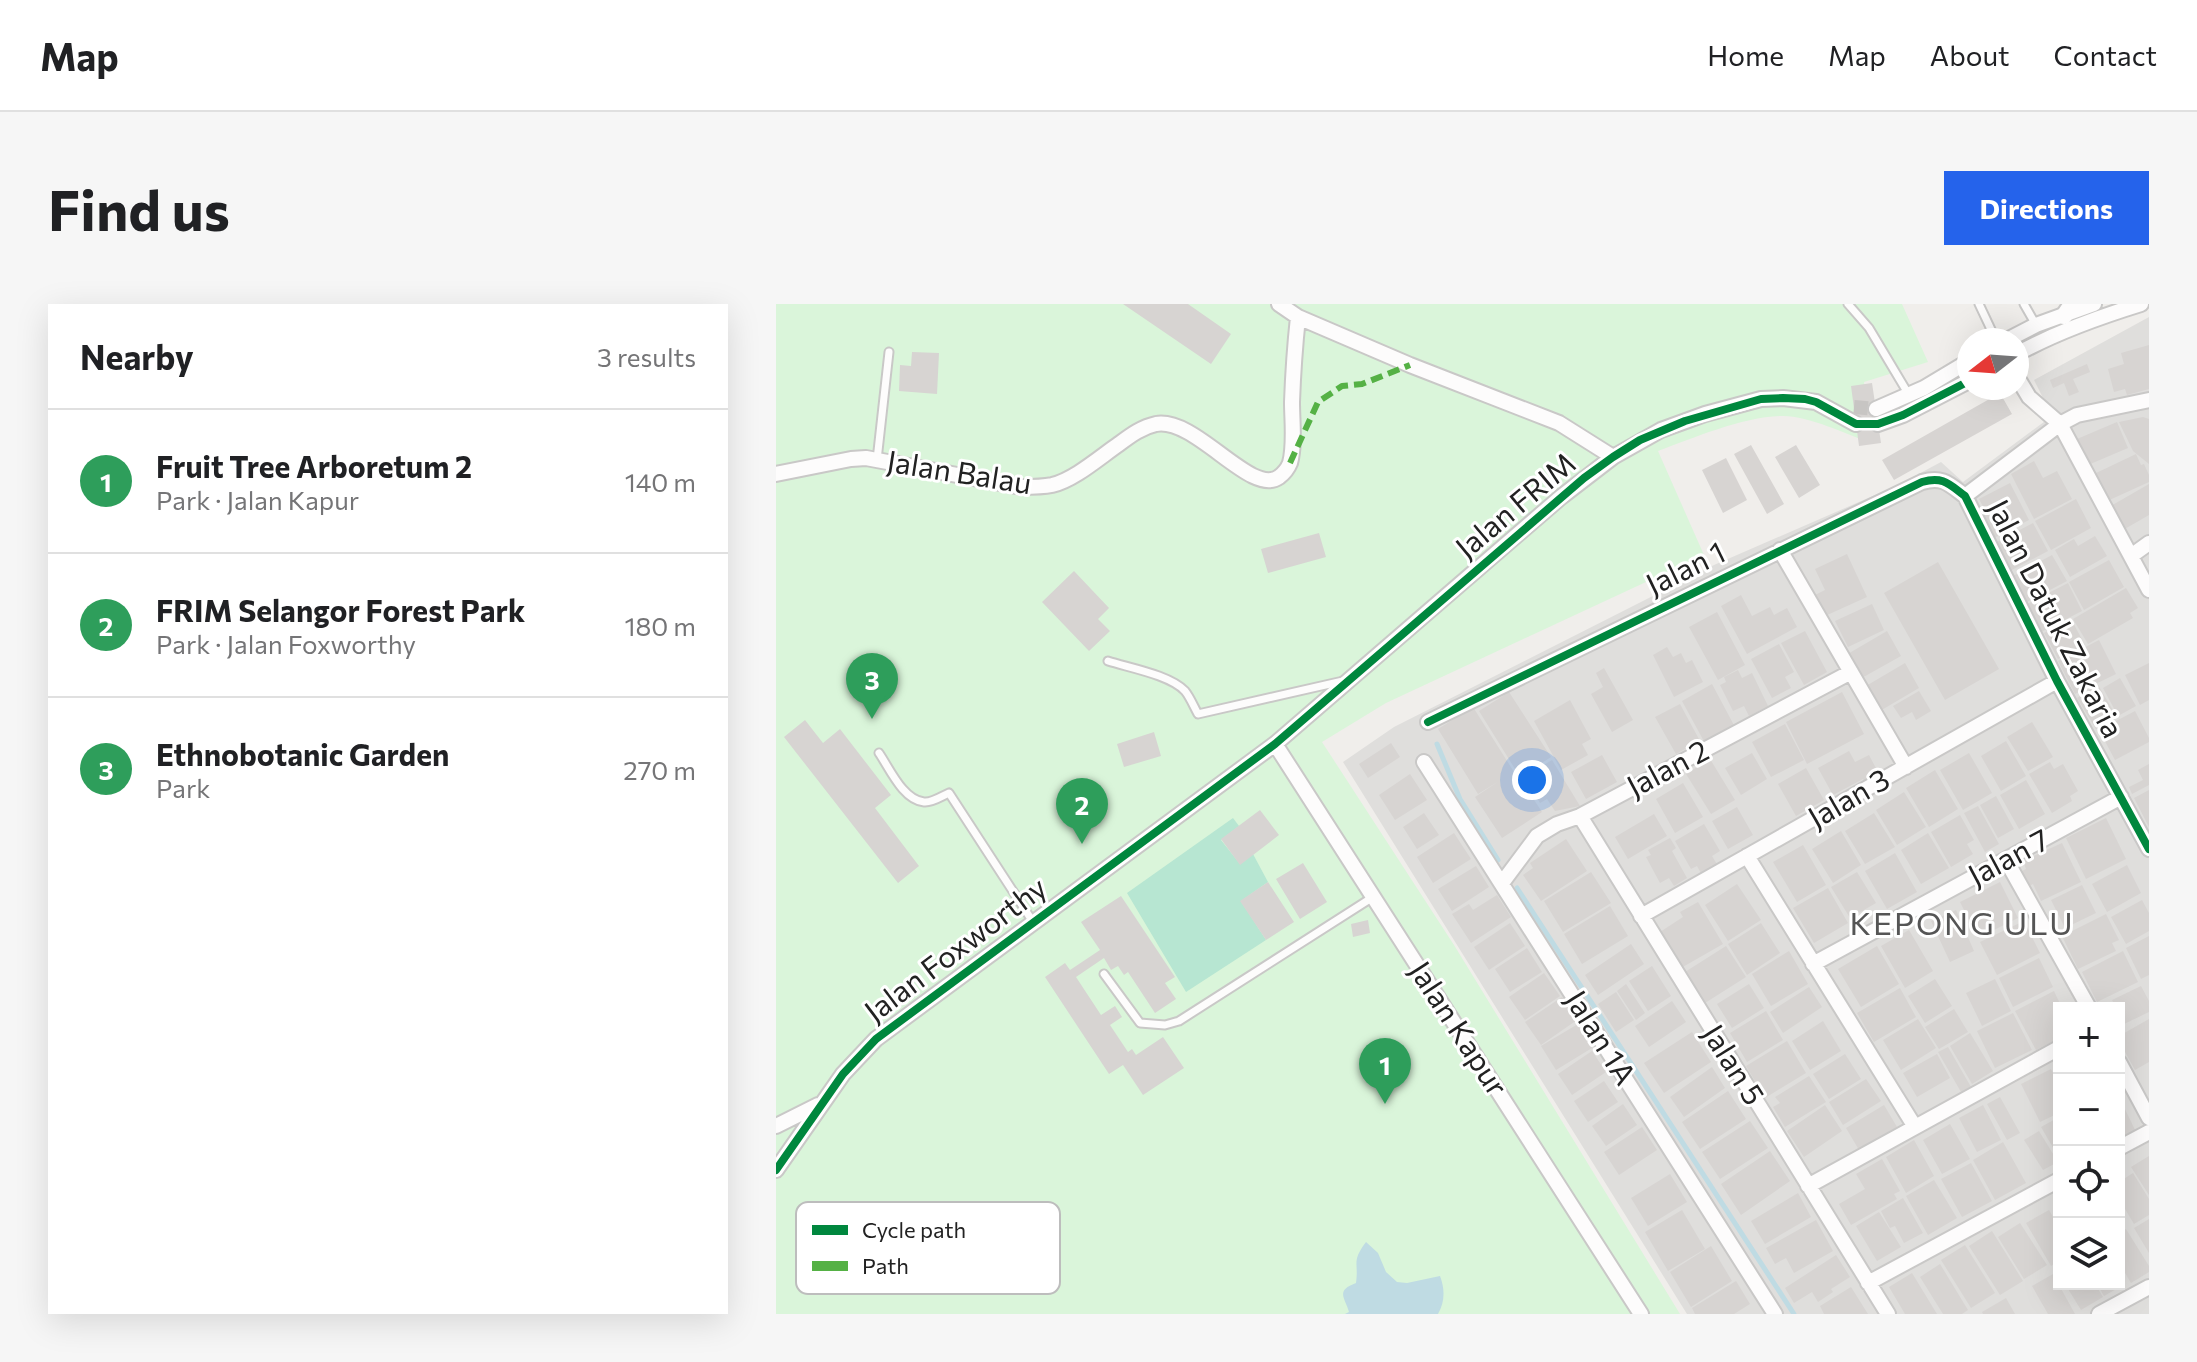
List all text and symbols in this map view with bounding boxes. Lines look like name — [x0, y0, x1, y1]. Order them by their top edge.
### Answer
text: Map — [40, 32, 119, 79]
text: Home — [1707, 38, 1784, 72]
text: Map — [1828, 38, 1886, 72]
text: About — [1930, 38, 2010, 72]
text: Contact — [2054, 38, 2157, 72]
button: Directions — [1944, 171, 2149, 245]
text: Find us — [48, 174, 230, 243]
north arrow — [1957, 328, 2029, 400]
text: Nearby — [80, 335, 194, 377]
text: 3 results — [597, 341, 696, 372]
street label: Jalan Balau — [884, 441, 1034, 500]
street label: Jalan FRIM — [1447, 443, 1582, 565]
text: Fruit Tree Arboretum 2 — [156, 447, 472, 484]
text: 1 — [100, 466, 112, 497]
text: 140 m — [625, 466, 696, 497]
text: Park · Jalan Kapur — [156, 484, 359, 515]
street label: Jalan Datuk Zakaria — [1981, 492, 2133, 743]
street label: Jalan 1 — [1639, 532, 1731, 602]
text: FRIM Selangor Forest Park — [156, 591, 525, 628]
text: 2 — [99, 610, 113, 641]
text: 180 m — [624, 610, 696, 641]
text: Park · Jalan Foxworthy — [156, 628, 416, 659]
pin: 3 — [846, 653, 898, 719]
street label: Jalan 2 — [1620, 730, 1714, 804]
text: Ethnobotanic Garden — [156, 735, 449, 772]
text: 3 — [98, 754, 114, 785]
text: 270 m — [623, 754, 696, 785]
street label: Jalan 3 — [1800, 759, 1895, 835]
your location — [1512, 760, 1552, 800]
text: Park — [156, 772, 210, 803]
pin: 2 — [1056, 778, 1108, 844]
street label: Jalan 7 — [1961, 819, 2055, 892]
street label: Jalan Foxworthy — [856, 867, 1053, 1029]
district label: KEPONG ULU — [1849, 902, 2075, 942]
street label: Jalan Kapur — [1403, 953, 1517, 1102]
street label: Jalan 1A — [1559, 983, 1645, 1091]
map controls — [2053, 1002, 2125, 1290]
button: + — [2053, 1002, 2125, 1074]
street label: Jalan 5 — [1696, 1017, 1774, 1111]
pin: 1 — [1359, 1038, 1411, 1104]
button: − — [2053, 1074, 2125, 1146]
button: locate — [2053, 1146, 2125, 1218]
legend — [796, 1202, 1060, 1294]
text: Cycle path — [862, 1216, 966, 1243]
button: layers — [2053, 1218, 2125, 1290]
text: Path — [862, 1252, 909, 1279]

